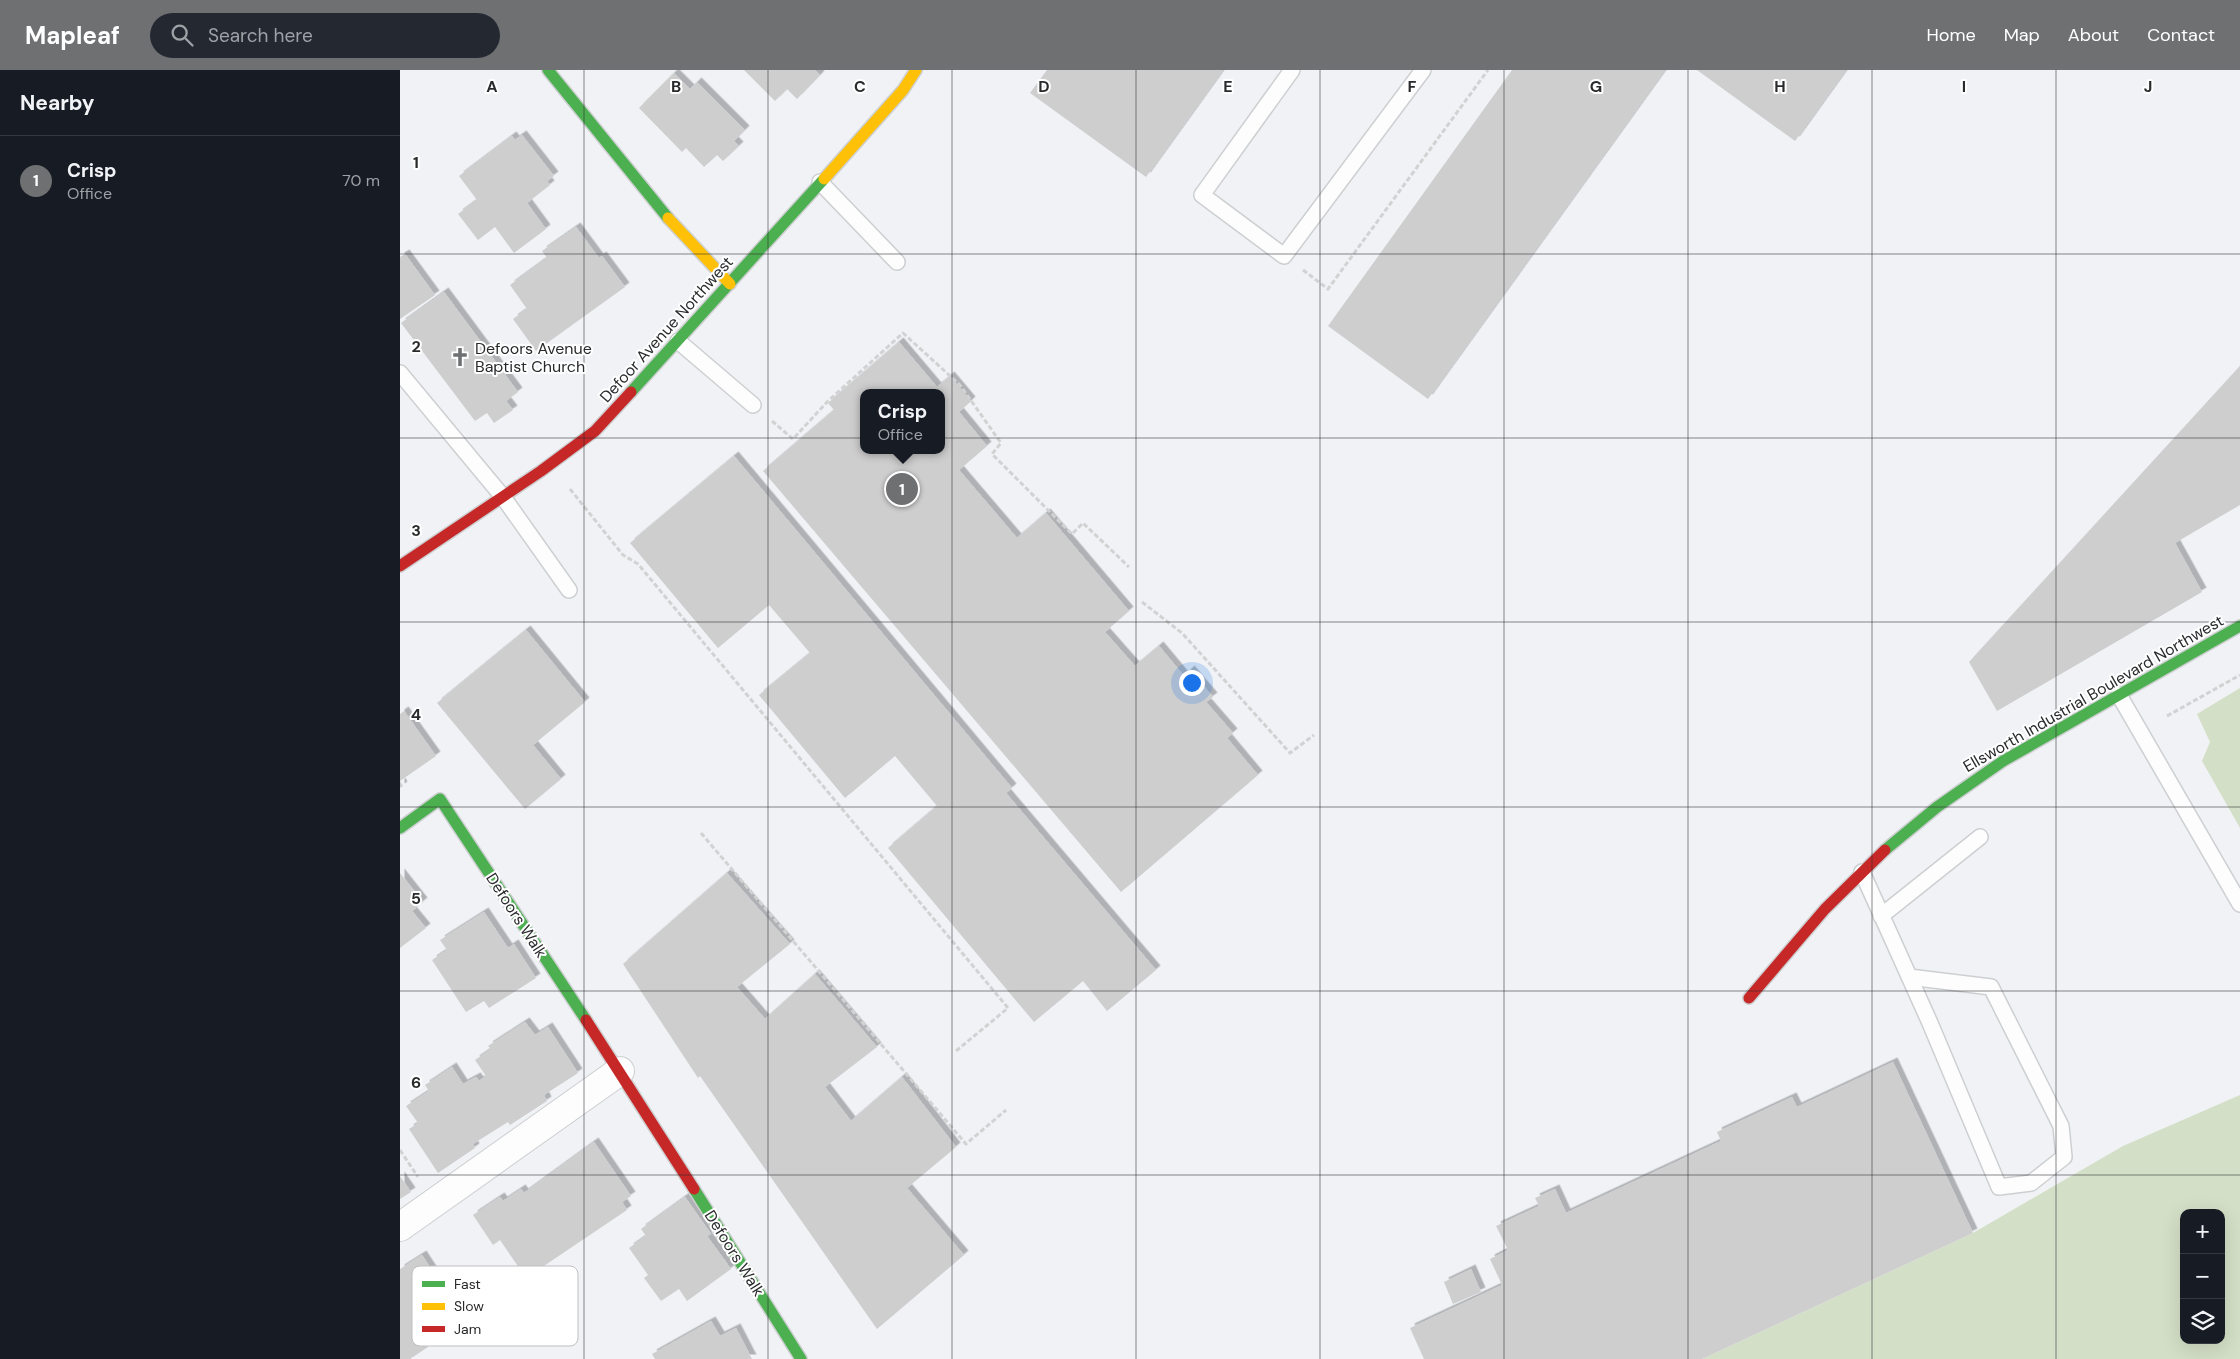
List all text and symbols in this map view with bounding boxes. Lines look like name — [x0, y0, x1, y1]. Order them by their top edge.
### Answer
search box — [150, 13, 500, 58]
text: Mapleaf — [25, 20, 120, 51]
icon: search — [168, 21, 196, 49]
text: Search here — [208, 23, 313, 48]
text: Home — [1926, 23, 1976, 47]
text: Map — [2004, 23, 2040, 47]
text: About — [2068, 23, 2119, 47]
text: Contact — [2147, 23, 2215, 47]
text: A — [486, 76, 498, 97]
text: B — [671, 76, 681, 97]
text: C — [854, 76, 866, 97]
text: D — [1038, 76, 1050, 97]
text: E — [1223, 76, 1233, 97]
text: F — [1408, 76, 1417, 97]
text: G — [1590, 76, 1602, 97]
text: H — [1774, 76, 1786, 97]
text: I — [1962, 76, 1966, 97]
text: J — [2144, 76, 2152, 97]
text: Nearby — [20, 89, 94, 117]
text: 1 — [413, 152, 419, 173]
text: Crisp — [67, 158, 117, 183]
text: 1 — [33, 170, 39, 191]
text: 70 m — [342, 170, 380, 191]
text: Office — [67, 183, 112, 204]
street label: Defoor Avenue Northwest — [595, 252, 738, 407]
text: 2 — [411, 336, 421, 357]
place label: Defoors Avenue Baptist Church — [475, 338, 592, 377]
church icon: Defoors Avenue Baptist Church — [449, 346, 471, 368]
popup — [860, 389, 945, 454]
text: Crisp — [878, 399, 927, 424]
text: Office — [878, 424, 923, 445]
pin: 1 — [886, 470, 918, 508]
text: 3 — [411, 520, 421, 541]
street label: Ellsworth Industrial Boulevard Northwest — [1959, 610, 2227, 777]
your location — [1179, 670, 1205, 696]
text: 4 — [411, 704, 421, 725]
street label: Defoors Walk — [481, 869, 552, 962]
text: 5 — [411, 888, 421, 909]
text: 6 — [411, 1072, 421, 1093]
street label: Defoors Walk — [700, 1206, 769, 1300]
map controls — [2180, 1209, 2225, 1344]
button: + — [2180, 1209, 2225, 1254]
button: − — [2180, 1254, 2225, 1299]
legend — [412, 1266, 578, 1346]
text: Fast — [454, 1275, 481, 1293]
text: Slow — [454, 1297, 484, 1315]
button: layers — [2180, 1299, 2225, 1344]
text: Jam — [454, 1320, 481, 1338]

